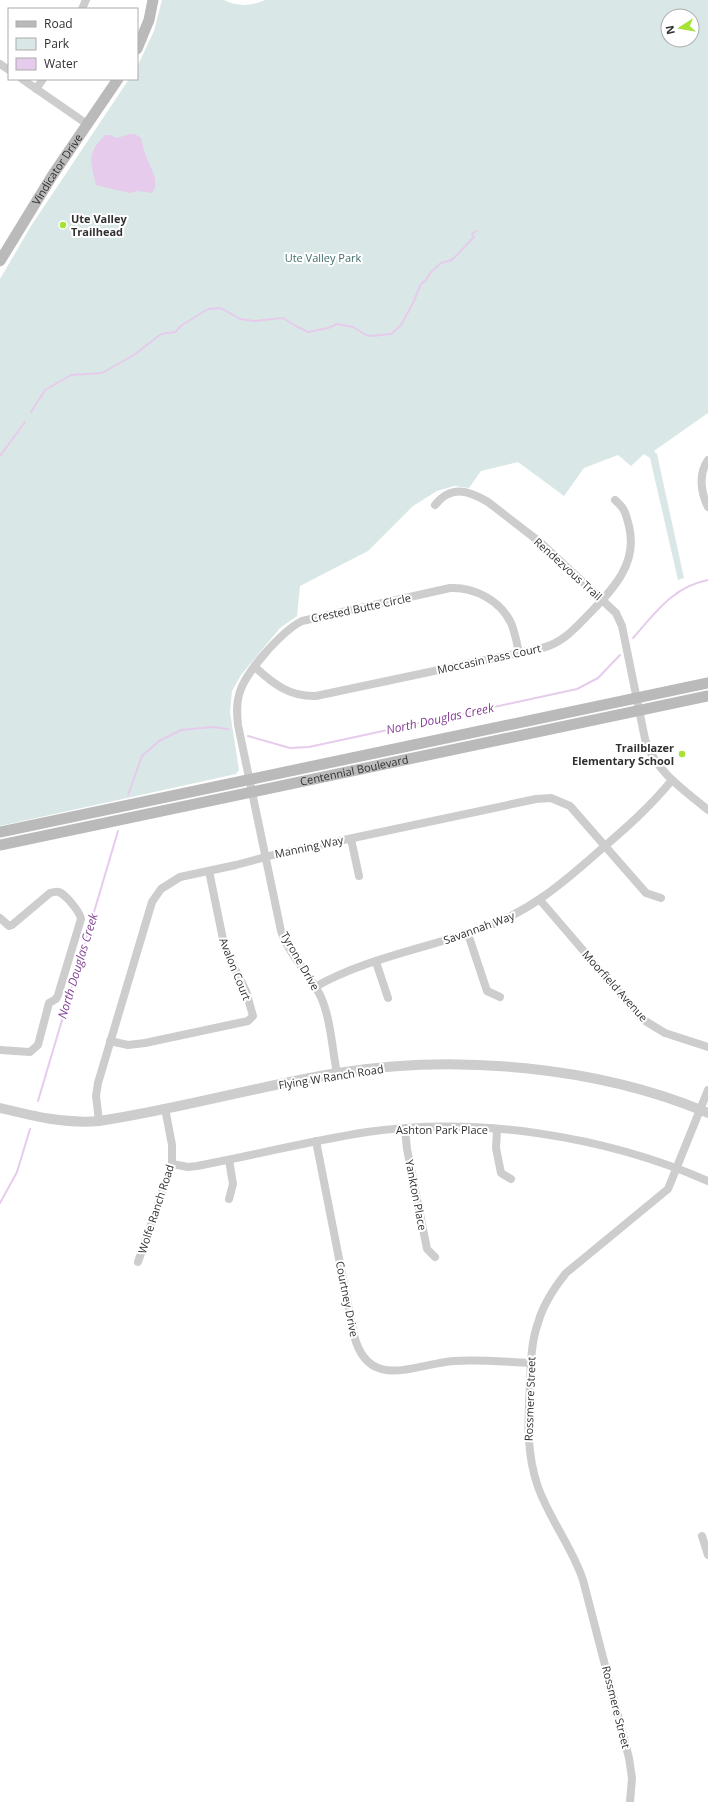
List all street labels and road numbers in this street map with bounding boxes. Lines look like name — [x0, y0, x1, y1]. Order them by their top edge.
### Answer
street label: Vindicator Drive — [28, 131, 86, 207]
street label: Rendezvous Trail — [531, 534, 606, 603]
street label: Crested Butte Circle — [310, 590, 412, 625]
street label: Moccasin Pass Court — [436, 640, 542, 677]
street label: Centennial Boulevard — [299, 751, 410, 789]
street label: Manning Way — [273, 832, 345, 861]
street label: Savannah Way — [441, 908, 517, 947]
street label: Tyrone Drive — [278, 929, 323, 993]
street label: Avalon Court — [216, 935, 255, 1002]
street label: Moorfield Avenue — [579, 947, 651, 1024]
street label: Flying W Ranch Road — [277, 1061, 384, 1092]
street label: Ashton Park Place — [396, 1122, 488, 1137]
street label: Yankton Place — [402, 1158, 431, 1232]
street label: Wolfe Ranch Road — [134, 1162, 177, 1255]
street label: Courtney Drive — [333, 1260, 362, 1338]
street label: Rossmere Street — [521, 1356, 538, 1441]
street label: Rossmere Street — [599, 1664, 634, 1750]

